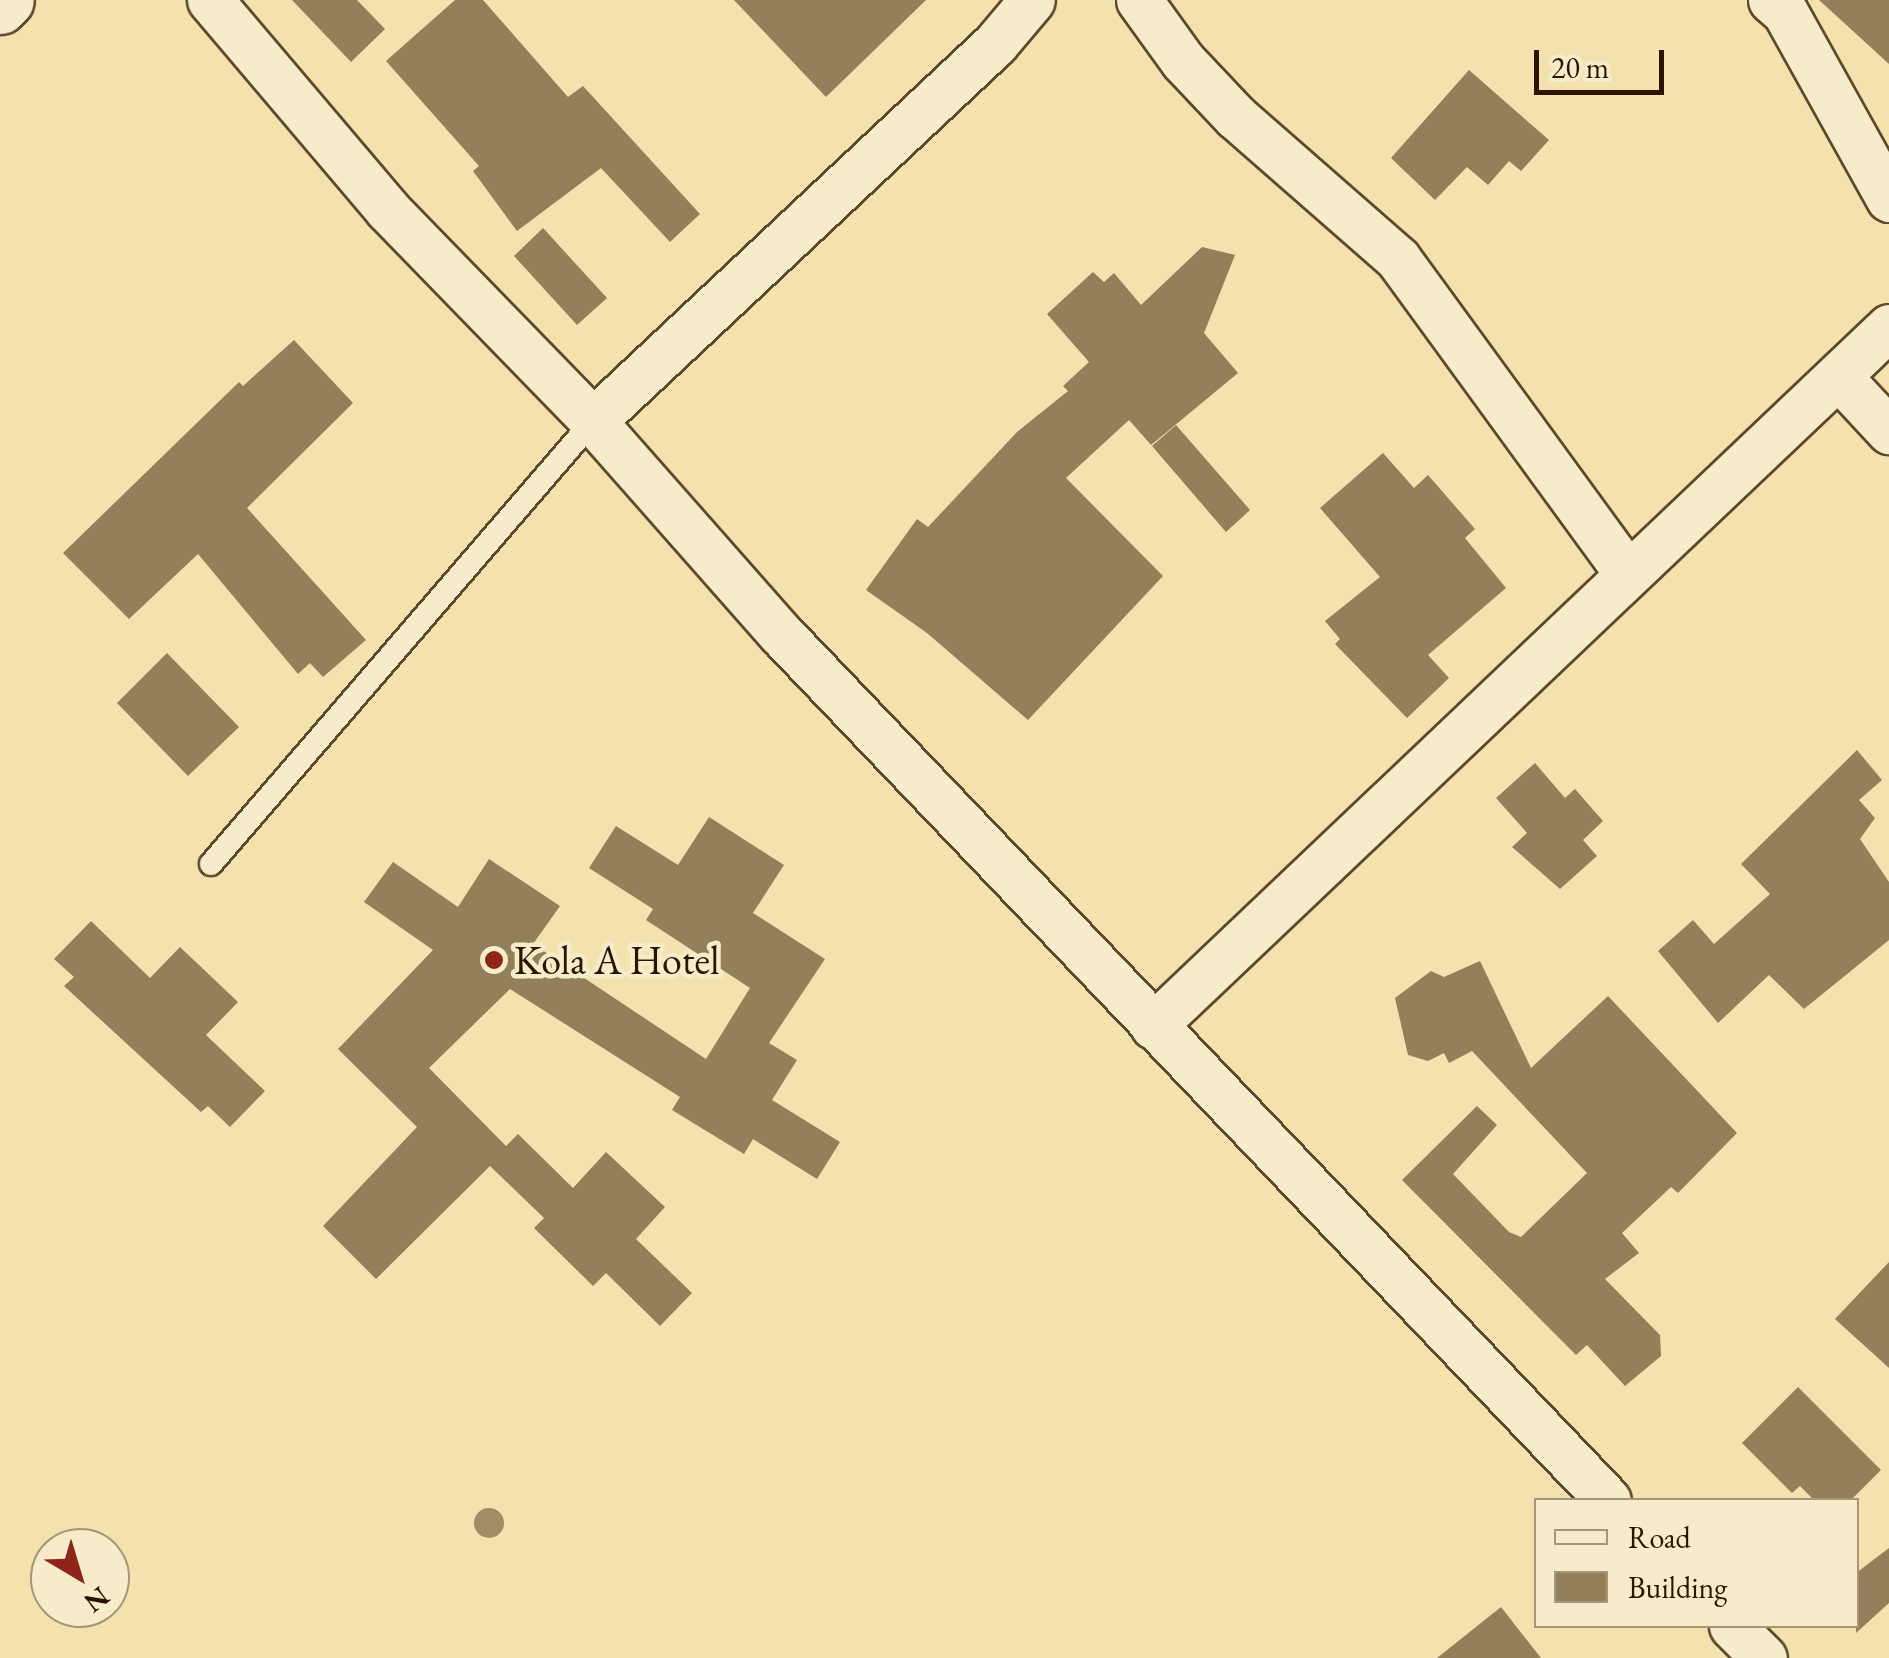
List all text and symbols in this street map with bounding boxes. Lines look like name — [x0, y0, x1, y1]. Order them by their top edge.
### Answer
scale bar — [1539, 30, 1669, 92]
text: 20 m — [1551, 48, 1609, 87]
place label: Kola A Hotel — [514, 936, 720, 984]
marker: Kola A Hotel — [483, 949, 505, 971]
legend — [1534, 1498, 1859, 1628]
text: Road — [1628, 1518, 1691, 1557]
north arrow — [30, 1528, 130, 1628]
text: Building — [1628, 1568, 1727, 1607]
text: N — [77, 1579, 117, 1621]

